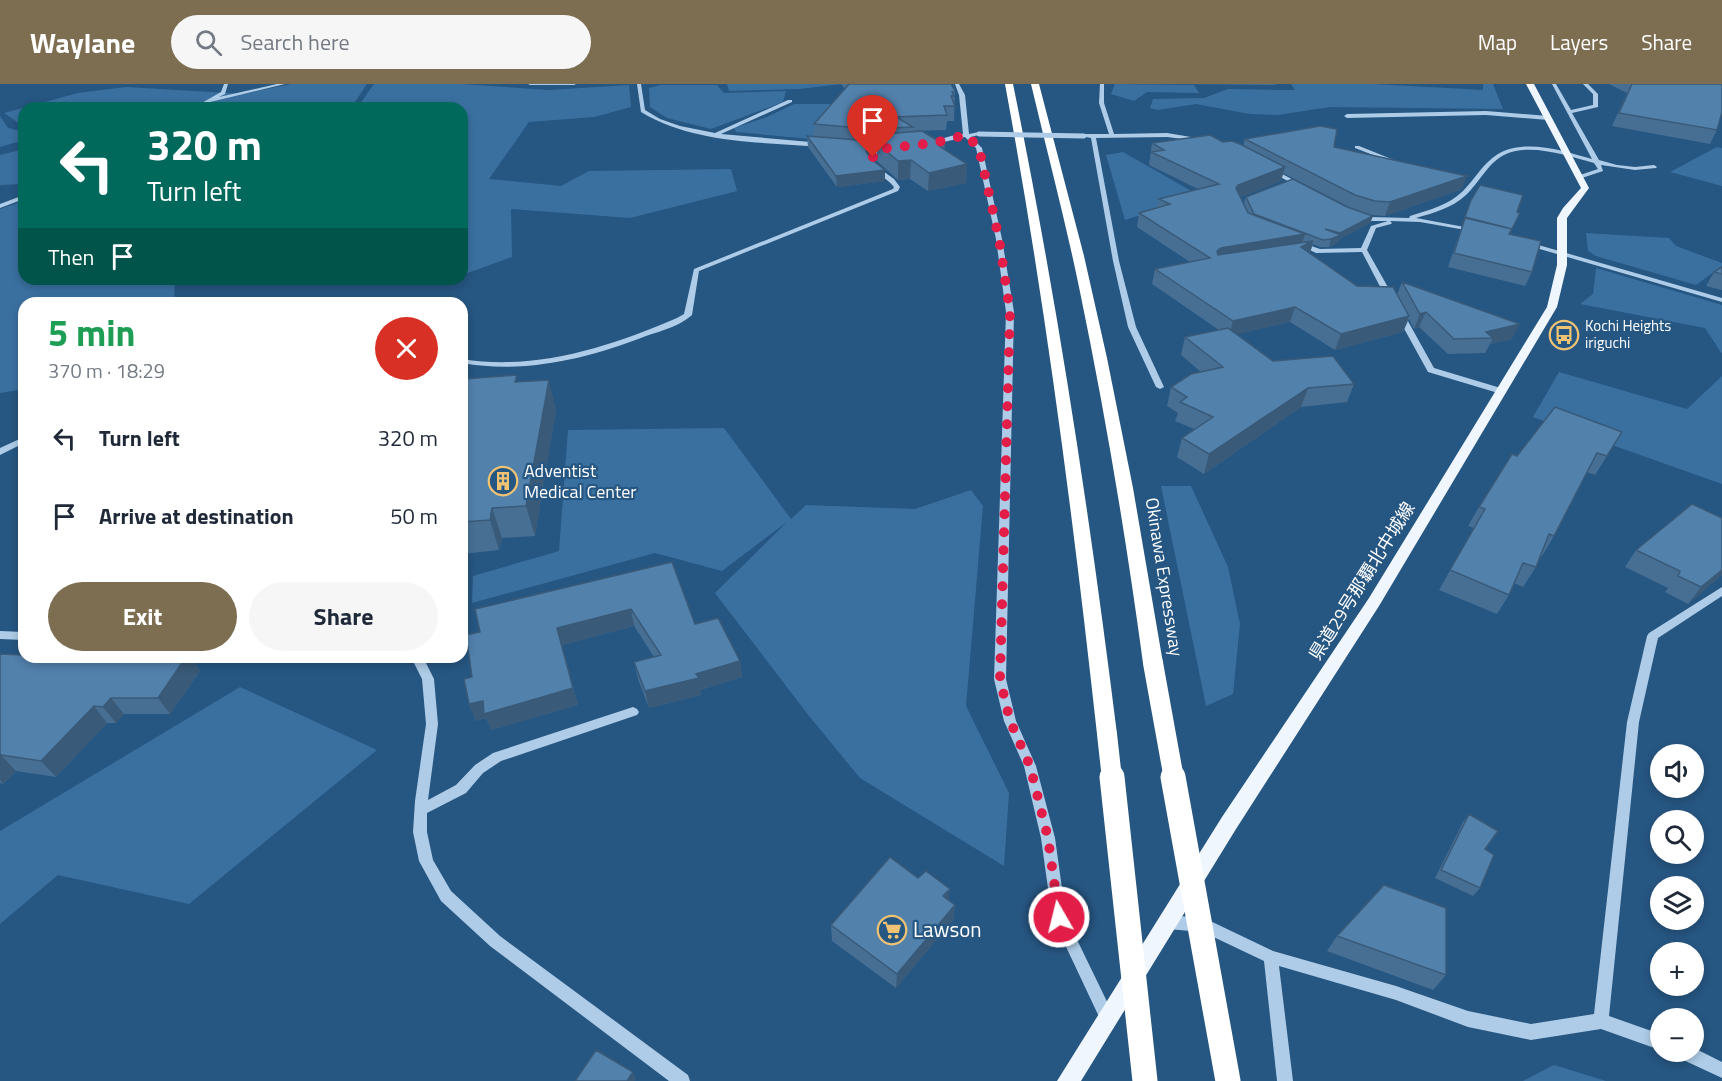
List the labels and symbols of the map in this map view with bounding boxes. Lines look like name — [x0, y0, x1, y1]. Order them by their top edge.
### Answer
pin — [847, 95, 898, 157]
place label: Kochi Heights iriguchi — [1585, 314, 1671, 354]
bus stop icon: Kochi Heights iriguchi — [1548, 319, 1580, 351]
place label: Adventist Medical Center — [524, 457, 637, 505]
building icon: Adventist Medical Center — [487, 465, 519, 497]
street label: Okinawa Expressway — [1139, 496, 1190, 659]
street label: 県道29号那覇北中城線 — [1302, 496, 1421, 665]
position arrow — [1027, 885, 1091, 949]
place label: Lawson — [913, 913, 982, 945]
supermarket icon: Lawson — [876, 914, 908, 946]

